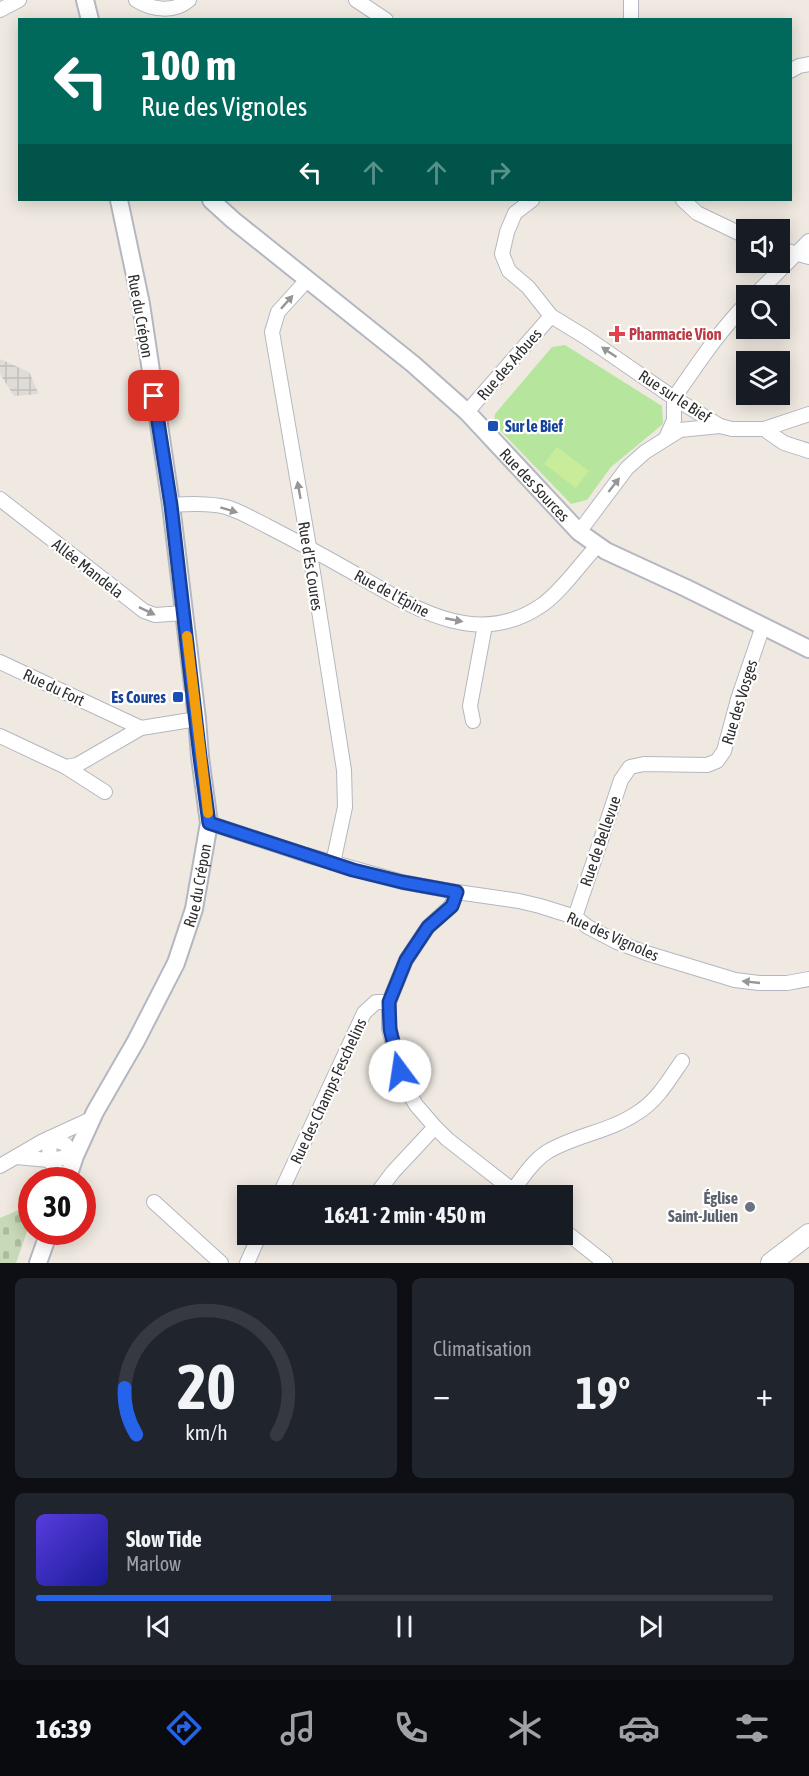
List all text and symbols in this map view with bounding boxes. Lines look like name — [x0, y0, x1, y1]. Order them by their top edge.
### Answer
text: 100 m — [141, 41, 236, 89]
icon: left — [42, 42, 120, 120]
text: Rue des Vignoles — [141, 91, 307, 122]
icon: left — [294, 156, 327, 189]
icon: ahead — [357, 156, 390, 189]
icon: ahead — [420, 156, 453, 189]
icon: right — [483, 156, 516, 189]
map controls — [736, 219, 790, 405]
button: sound — [736, 219, 790, 273]
street label: Rue du Crépon — [124, 273, 157, 359]
button: search — [736, 285, 790, 339]
one-way arrow — [280, 294, 294, 309]
street label: Rue des Arbues — [473, 324, 545, 403]
place label: Pharmacie Vion — [629, 325, 722, 343]
marker: Pharmacie Vion — [610, 327, 624, 341]
one-way arrow — [601, 346, 617, 358]
button: layers — [736, 351, 790, 405]
street label: Rue sur le Bief — [636, 366, 715, 426]
pin — [128, 370, 179, 421]
icon: arrive — [137, 379, 170, 412]
place label: Sur le Bief — [505, 417, 563, 435]
marker: Sur le Bief — [486, 419, 500, 433]
street label: Rue des Sources — [496, 444, 574, 525]
one-way arrow — [608, 477, 620, 493]
one-way arrow — [294, 480, 303, 499]
one-way arrow — [220, 506, 238, 515]
street label: Rue d'Es Coures — [295, 520, 327, 612]
street label: Allée Mandela — [49, 535, 127, 601]
street label: Rue de l'Épine — [351, 566, 433, 621]
one-way arrow — [138, 606, 155, 615]
one-way arrow — [445, 616, 464, 625]
street label: Rue des Vosges — [718, 657, 762, 747]
street label: Rue du Fort — [21, 665, 88, 709]
place label: Es Coures — [111, 688, 166, 706]
marker: Es Coures — [171, 690, 185, 704]
street label: Rue de Bellevue — [576, 794, 624, 888]
street label: Rue du Crépon — [180, 842, 214, 930]
street label: Rue des Vignoles — [564, 908, 662, 965]
one-way arrow — [741, 977, 760, 986]
street label: Rue des Champs Feschelins — [286, 1015, 371, 1167]
position arrow — [368, 1039, 432, 1103]
speed limit sign: 30 — [18, 1167, 96, 1245]
place label: Église Saint-Julien — [668, 1189, 738, 1225]
marker: Église Saint-Julien — [743, 1200, 757, 1214]
text: 16:41 · 2 min · 450 m — [324, 1202, 486, 1228]
text: Climatisation — [433, 1337, 532, 1360]
text: 20 — [177, 1351, 235, 1422]
text: 19° — [576, 1367, 630, 1419]
text: − — [433, 1375, 450, 1413]
text: + — [756, 1375, 773, 1413]
text: km/h — [185, 1420, 227, 1445]
text: Slow Tide — [126, 1526, 202, 1552]
text: Marlow — [126, 1552, 181, 1575]
icon: previous — [142, 1610, 175, 1643]
icon: pause — [388, 1610, 421, 1643]
icon: next — [634, 1610, 667, 1643]
icon: directions — [163, 1707, 205, 1749]
icon: music — [277, 1707, 319, 1749]
icon: phone — [390, 1707, 432, 1749]
icon: climate — [504, 1707, 546, 1749]
icon: car — [618, 1707, 660, 1749]
icon: filters — [731, 1707, 773, 1749]
text: 16:39 — [36, 1713, 91, 1744]

